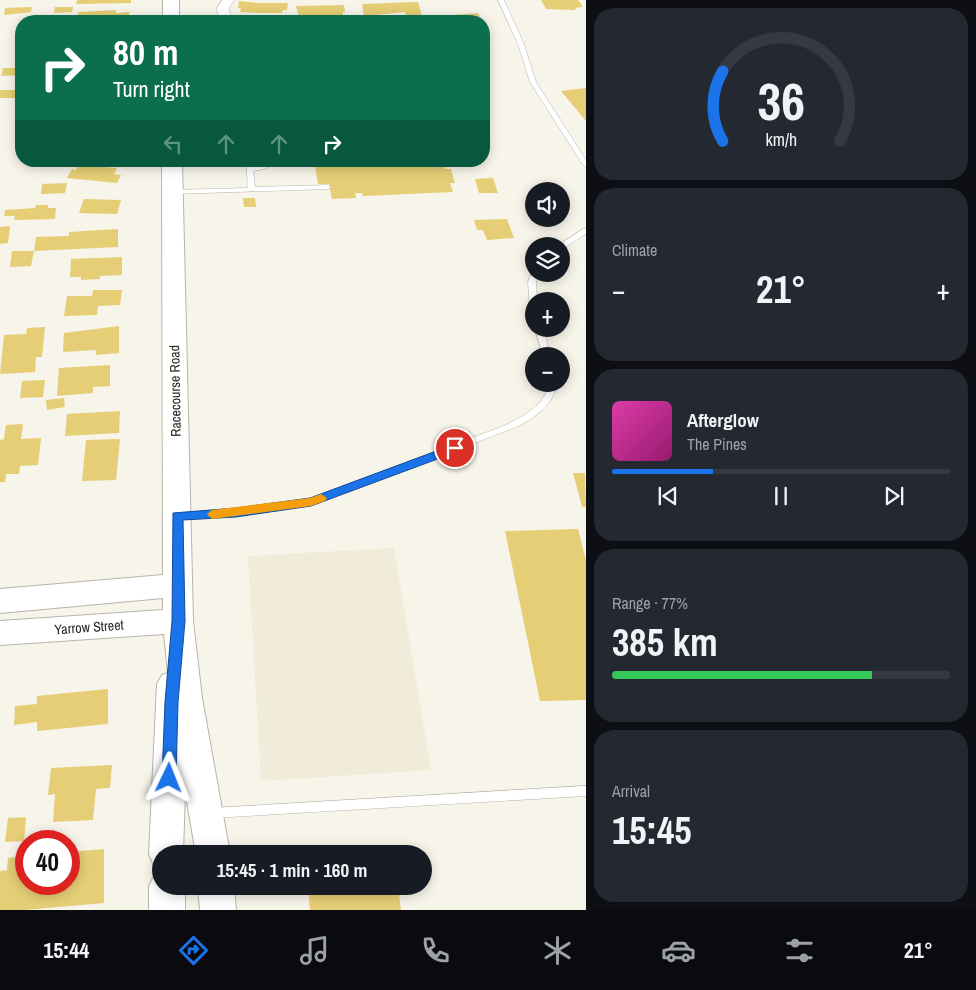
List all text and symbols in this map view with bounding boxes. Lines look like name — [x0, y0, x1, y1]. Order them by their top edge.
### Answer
text: 80 m — [113, 29, 178, 76]
icon: right — [30, 35, 95, 100]
text: 36 — [757, 66, 805, 136]
text: Turn right — [113, 74, 190, 104]
text: km/h — [765, 128, 797, 152]
icon: left — [159, 130, 187, 158]
icon: ahead — [212, 130, 240, 158]
icon: ahead — [265, 130, 293, 158]
icon: right — [318, 130, 346, 158]
map controls — [525, 182, 570, 392]
button: sound — [525, 182, 570, 227]
button: layers — [525, 237, 570, 282]
text: Climate — [612, 239, 657, 261]
text: 21° — [756, 264, 806, 315]
text: − — [612, 271, 625, 309]
text: + — [937, 271, 950, 309]
button: + — [525, 292, 570, 337]
street label: Racecourse Road — [165, 345, 185, 437]
button: − — [525, 347, 570, 392]
text: Afterglow — [687, 407, 759, 433]
pin — [434, 427, 476, 469]
text: The Pines — [687, 433, 747, 455]
icon: arrive — [441, 434, 469, 462]
icon: previous — [654, 482, 682, 510]
icon: pause — [767, 482, 795, 510]
icon: next — [880, 482, 908, 510]
text: Range · 77% — [612, 592, 688, 614]
street label: Yarrow Street — [54, 616, 124, 638]
text: 385 km — [612, 617, 718, 668]
position arrow — [142, 751, 194, 803]
text: Arrival — [612, 780, 650, 802]
text: 15:45 — [612, 805, 692, 856]
speed limit sign: 40 — [15, 830, 80, 895]
text: 15:45 · 1 min · 160 m — [217, 857, 367, 883]
icon: directions — [176, 933, 211, 968]
icon: music — [297, 933, 332, 968]
icon: phone — [418, 933, 453, 968]
icon: climate — [540, 933, 575, 968]
icon: car — [661, 933, 696, 968]
icon: filters — [782, 933, 817, 968]
text: 15:44 — [43, 935, 89, 965]
text: 21° — [904, 935, 933, 965]

